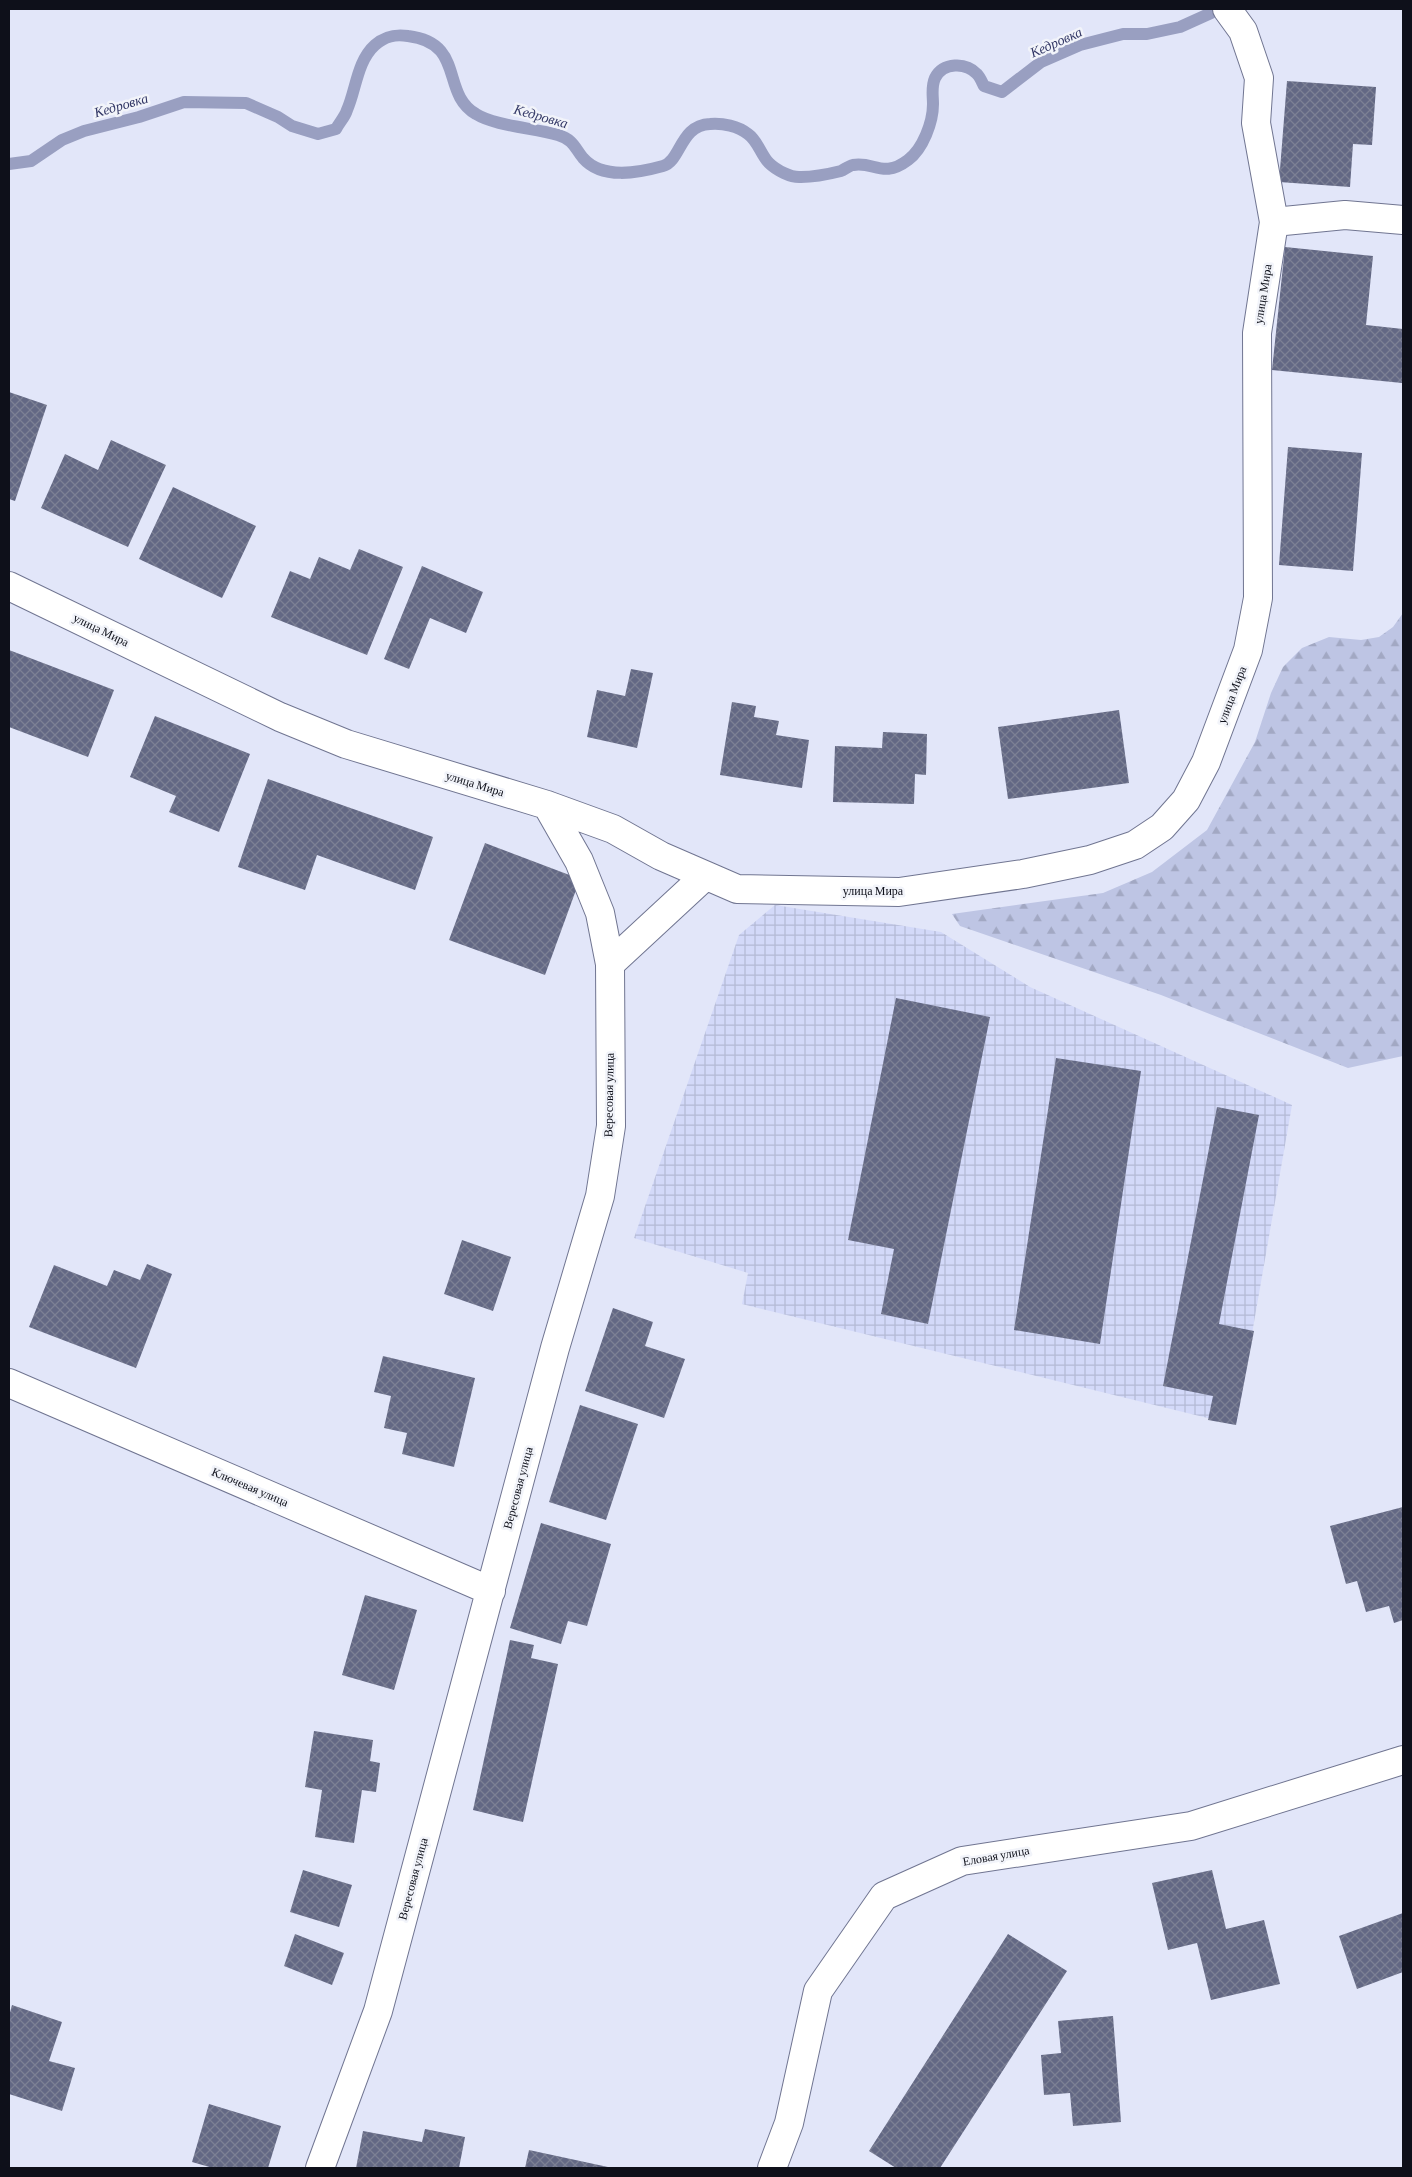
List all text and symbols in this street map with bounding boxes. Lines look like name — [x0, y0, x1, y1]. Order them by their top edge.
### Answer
water label: Кедровка — [1027, 23, 1084, 61]
water label: Кедровка — [91, 90, 150, 121]
water label: Кедровка — [511, 100, 570, 131]
street label: улица Мира — [1251, 262, 1275, 325]
street label: улица Мира — [71, 610, 132, 650]
street label: улица Мира — [1215, 664, 1250, 726]
street label: улица Мира — [444, 768, 507, 800]
street label: улица Мира — [843, 884, 904, 898]
street label: Вересовая улица — [601, 1052, 617, 1137]
street label: Вересовая улица — [500, 1445, 536, 1531]
street label: Ключевая улица — [209, 1465, 291, 1510]
street label: Вересовая улица — [395, 1836, 431, 1922]
street label: Еловая улица — [962, 1843, 1031, 1869]

